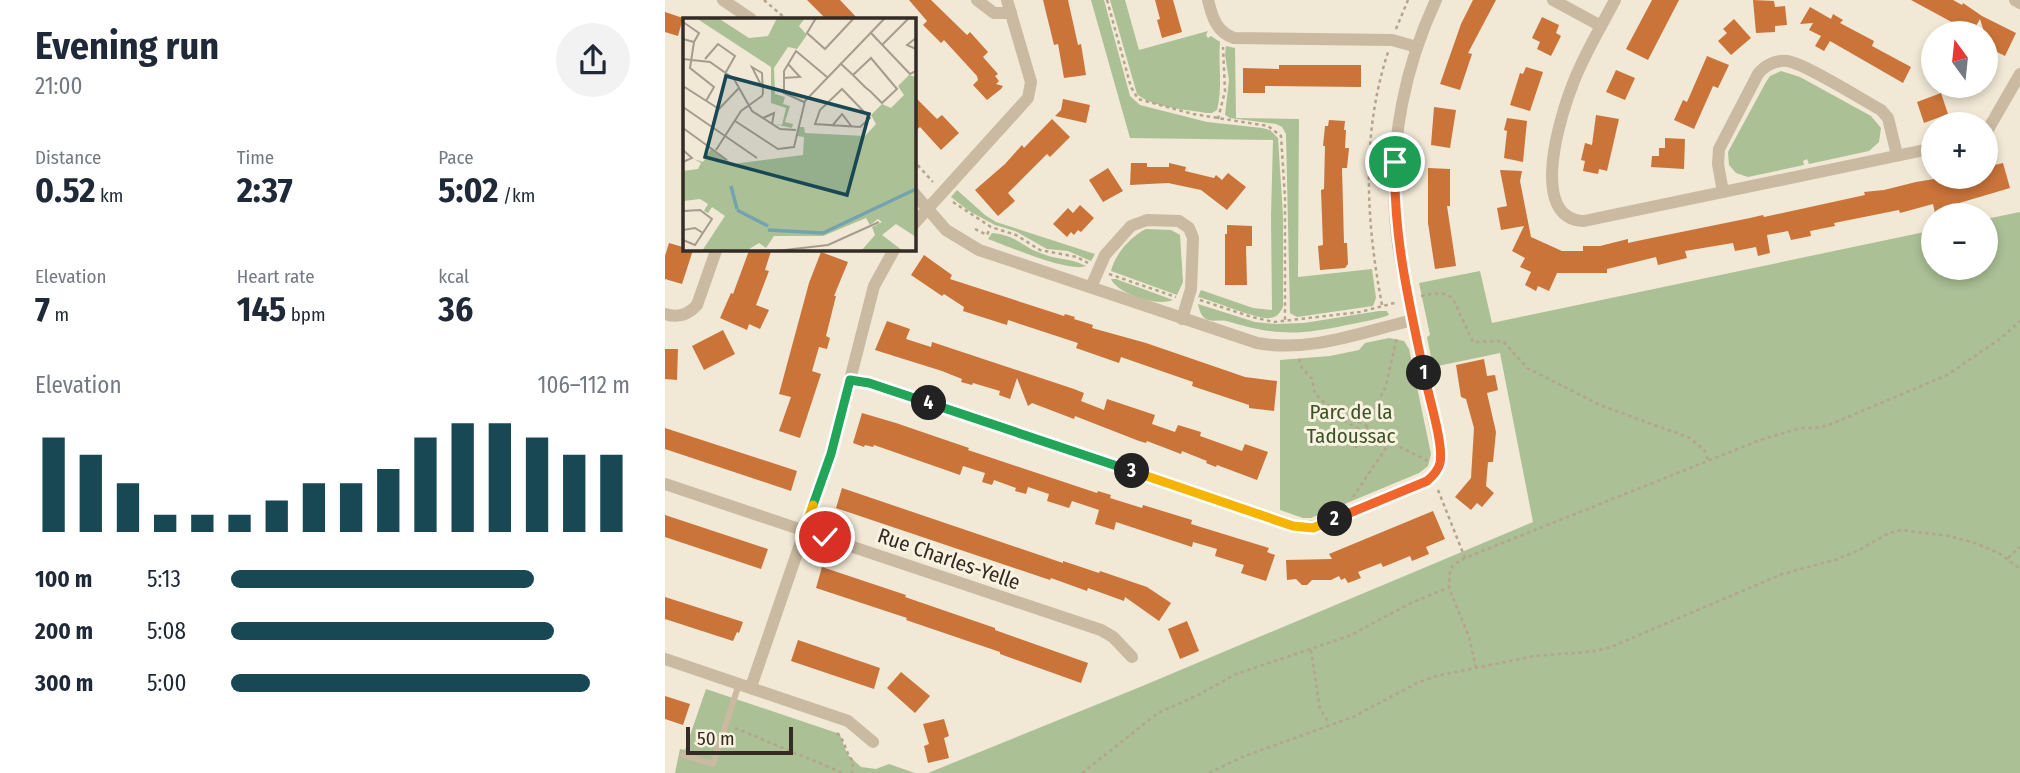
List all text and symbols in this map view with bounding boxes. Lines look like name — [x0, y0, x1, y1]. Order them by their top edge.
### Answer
inset map — [683, 18, 915, 250]
north arrow — [1921, 21, 1999, 98]
map controls — [1921, 21, 1998, 280]
text: Evening run — [35, 23, 219, 69]
button: share — [556, 23, 630, 97]
text: 21:00 — [35, 72, 82, 100]
button: + — [1921, 112, 1998, 189]
pin — [1365, 132, 1425, 192]
icon: arrive — [1376, 143, 1414, 181]
text: Distance — [35, 146, 102, 169]
text: Time — [237, 146, 274, 169]
text: Pace — [438, 146, 474, 169]
text: 0.52 — [35, 169, 95, 211]
text: 2:37 — [237, 169, 293, 211]
text: 5:02 — [438, 169, 499, 211]
text: km — [95, 184, 123, 207]
text: /km — [499, 184, 535, 207]
button: − — [1921, 203, 1998, 280]
text: Elevation — [35, 265, 107, 288]
text: Heart rate — [237, 265, 315, 288]
text: kcal — [438, 265, 469, 288]
text: 7 — [35, 288, 50, 330]
text: 145 — [237, 288, 286, 330]
text: 36 — [438, 288, 473, 330]
text: m — [50, 303, 69, 326]
text: bpm — [286, 303, 326, 326]
pin: 1 — [1407, 356, 1441, 390]
text: 1 — [1419, 361, 1428, 384]
text: Elevation — [35, 371, 122, 399]
text: 106–112 m — [537, 371, 630, 399]
pin: 4 — [911, 386, 947, 420]
text: 4 — [924, 391, 933, 414]
park label: Parc de la Tadoussac — [1306, 399, 1396, 449]
pin: 3 — [1114, 454, 1149, 489]
text: 3 — [1127, 459, 1136, 482]
pin: 2 — [1317, 502, 1353, 536]
pin — [795, 507, 855, 567]
text: 2 — [1330, 507, 1339, 530]
icon: check — [806, 518, 844, 556]
street label: Rue Charles-Yelle — [874, 522, 1024, 596]
text: 100 m — [35, 565, 92, 593]
text: 5:13 — [147, 565, 181, 593]
text: 200 m — [35, 617, 93, 645]
text: 5:08 — [147, 617, 186, 645]
text: 300 m — [35, 669, 93, 697]
text: 5:00 — [147, 669, 186, 697]
scale bar — [686, 724, 793, 756]
text: 50 m — [697, 727, 735, 750]

